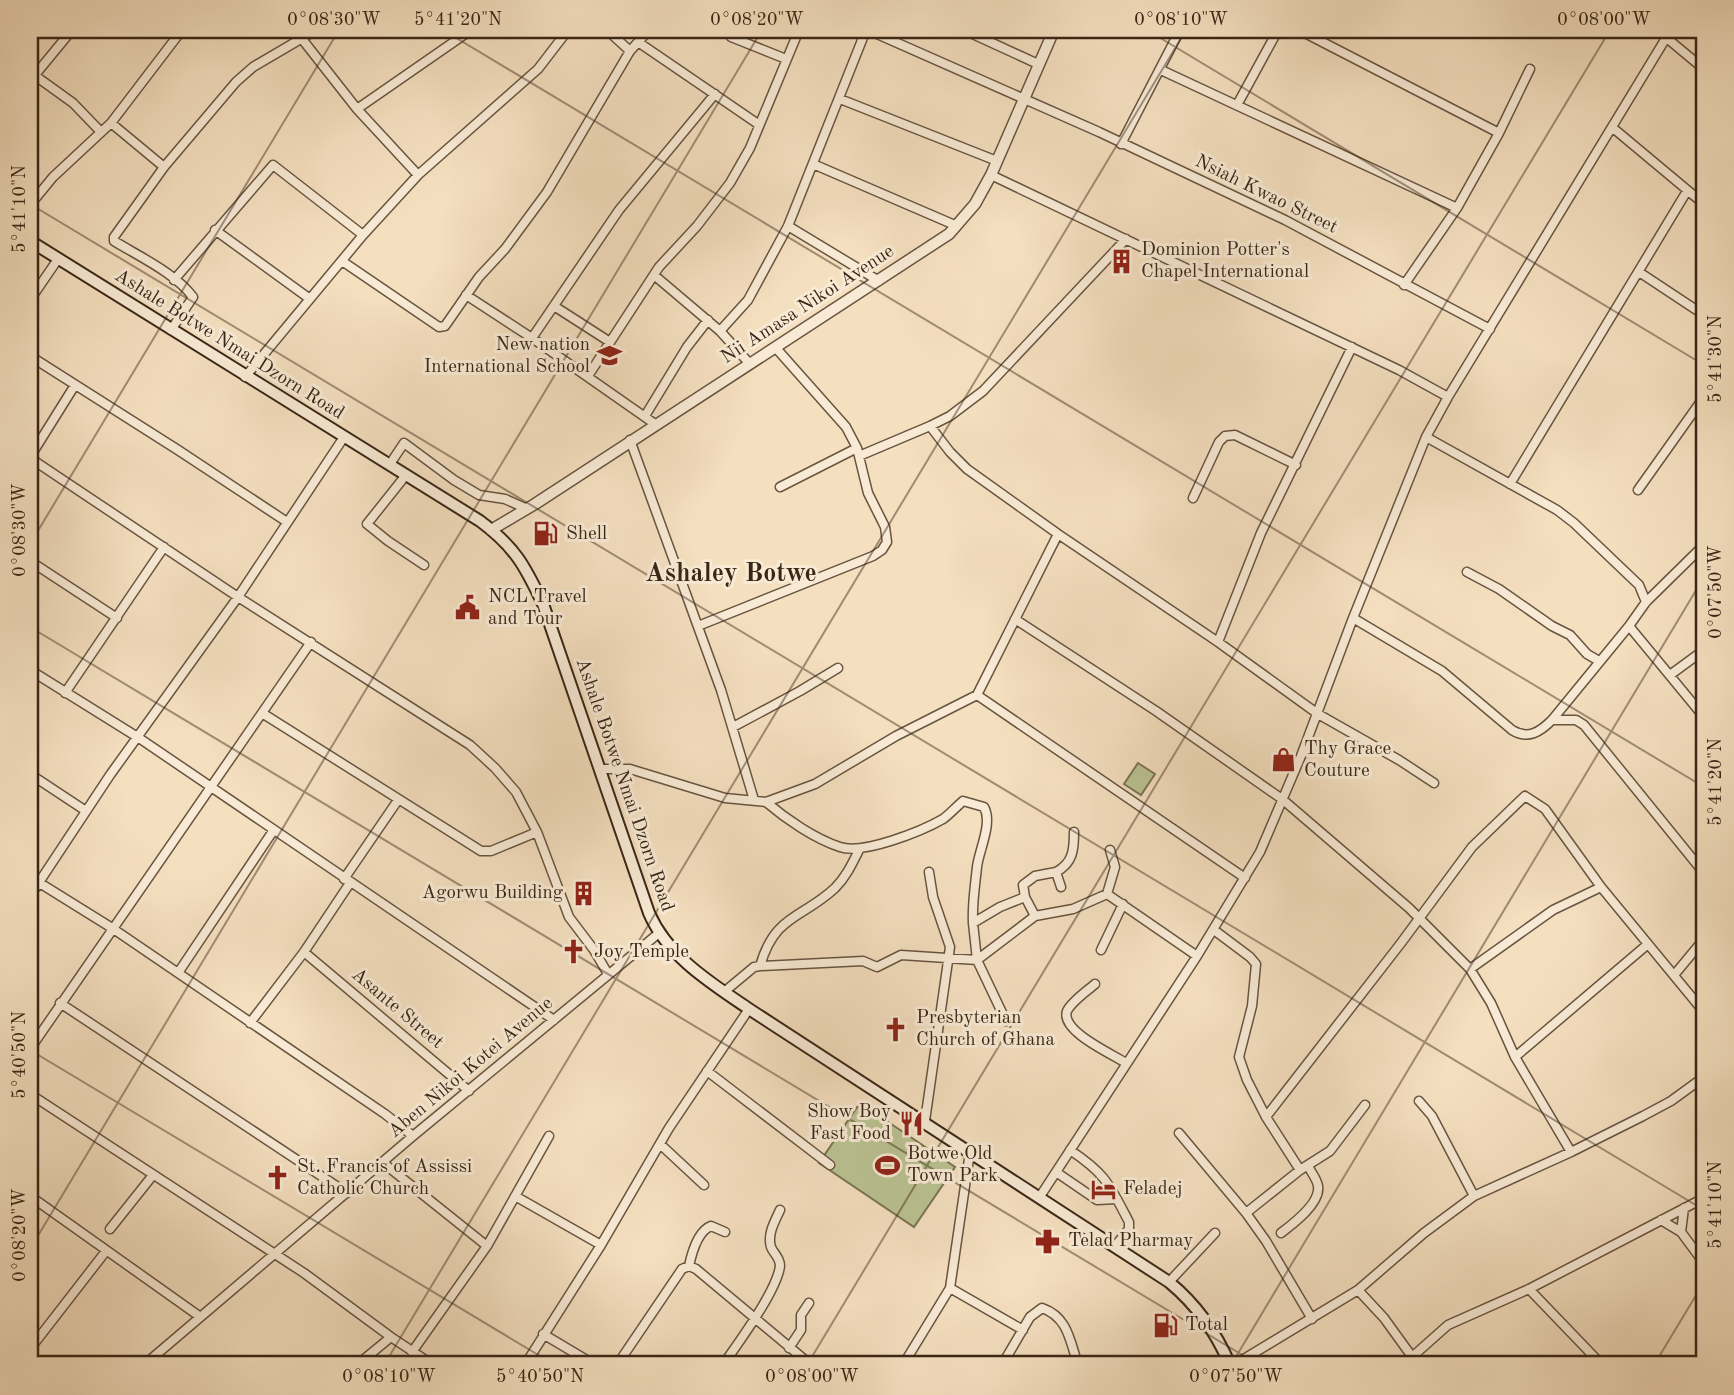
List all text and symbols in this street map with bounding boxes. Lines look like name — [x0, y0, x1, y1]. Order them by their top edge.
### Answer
text: 0°08'30"W — [287, 11, 381, 29]
text: 5°41'20"N — [414, 11, 502, 29]
text: 0°08'20"W — [710, 11, 804, 29]
text: 0°08'10"W — [1134, 11, 1228, 29]
text: 0°08'00"W — [1557, 11, 1651, 29]
street label: Nsiah Kwao Street — [1192, 152, 1340, 238]
text: 5°41'10"N — [11, 165, 29, 253]
place label: Dominion Potter's Chapel International — [1141, 241, 1309, 282]
street label: Nii Amasa Nikoi Avenue — [718, 242, 898, 368]
building icon: Dominion Potter's Chapel International — [1107, 247, 1135, 275]
street label: Ashale Botwe Nmai Dzorn Road — [111, 266, 347, 424]
text: 5°41'30"N — [1707, 315, 1725, 403]
place label: New nation International School — [424, 336, 590, 377]
school or university icon: New nation International School — [596, 342, 624, 370]
text: 0°08'30"W — [11, 483, 29, 577]
fuel station icon: Shell — [532, 520, 560, 548]
place label: Shell — [566, 525, 607, 544]
text: 0°07'50"W — [1707, 545, 1725, 639]
district label: Ashaley Botwe — [645, 561, 817, 587]
place label: NCL Travel and Tour — [488, 588, 587, 629]
public building icon: NCL Travel and Tour — [454, 594, 482, 622]
street label: Ashale Botwe Nmai Dzorn Road — [572, 656, 676, 914]
text: 5°41'20"N — [1707, 738, 1725, 826]
place label: Thy Grace Couture — [1304, 740, 1391, 781]
shop icon: Thy Grace Couture — [1270, 746, 1298, 774]
building icon: Agorwu Building — [569, 879, 597, 907]
place label: Agorwu Building — [422, 884, 564, 903]
church icon: Joy Temple — [560, 938, 588, 966]
place label: Joy Temple — [594, 943, 689, 962]
street label: Asante Street — [347, 965, 447, 1053]
street label: Aben Nikoi Kotei Avenue — [385, 994, 557, 1142]
place label: Presbyterian Church of Ghana — [916, 1009, 1056, 1050]
text: 5°40'50"N — [11, 1011, 29, 1099]
church icon: Presbyterian Church of Ghana — [882, 1015, 910, 1043]
place label: Show Boy Fast Food — [807, 1103, 891, 1144]
restaurant icon: Show Boy Fast Food — [897, 1109, 925, 1137]
place label: Botwe Old Town Park — [907, 1145, 998, 1186]
sports icon: Botwe Old Town Park — [873, 1151, 901, 1179]
place label: St. Francis of Assissi Catholic Church — [297, 1158, 472, 1199]
text: 5°41'10"N — [1707, 1161, 1725, 1249]
church icon: St. Francis of Assissi Catholic Church — [263, 1164, 291, 1192]
hotel icon: Feladej — [1089, 1175, 1117, 1203]
place label: Feladej — [1123, 1180, 1182, 1199]
text: 0°08'20"W — [11, 1188, 29, 1282]
pharmacy icon: Telad Pharmay — [1034, 1227, 1062, 1255]
place label: Telad Pharmay — [1068, 1232, 1193, 1251]
fuel station icon: Total — [1151, 1311, 1179, 1339]
place label: Total — [1185, 1316, 1228, 1335]
text: 0°08'10"W — [342, 1368, 436, 1386]
text: 5°40'50"N — [496, 1368, 584, 1386]
text: 0°08'00"W — [765, 1368, 859, 1386]
text: 0°07'50"W — [1189, 1368, 1283, 1386]

